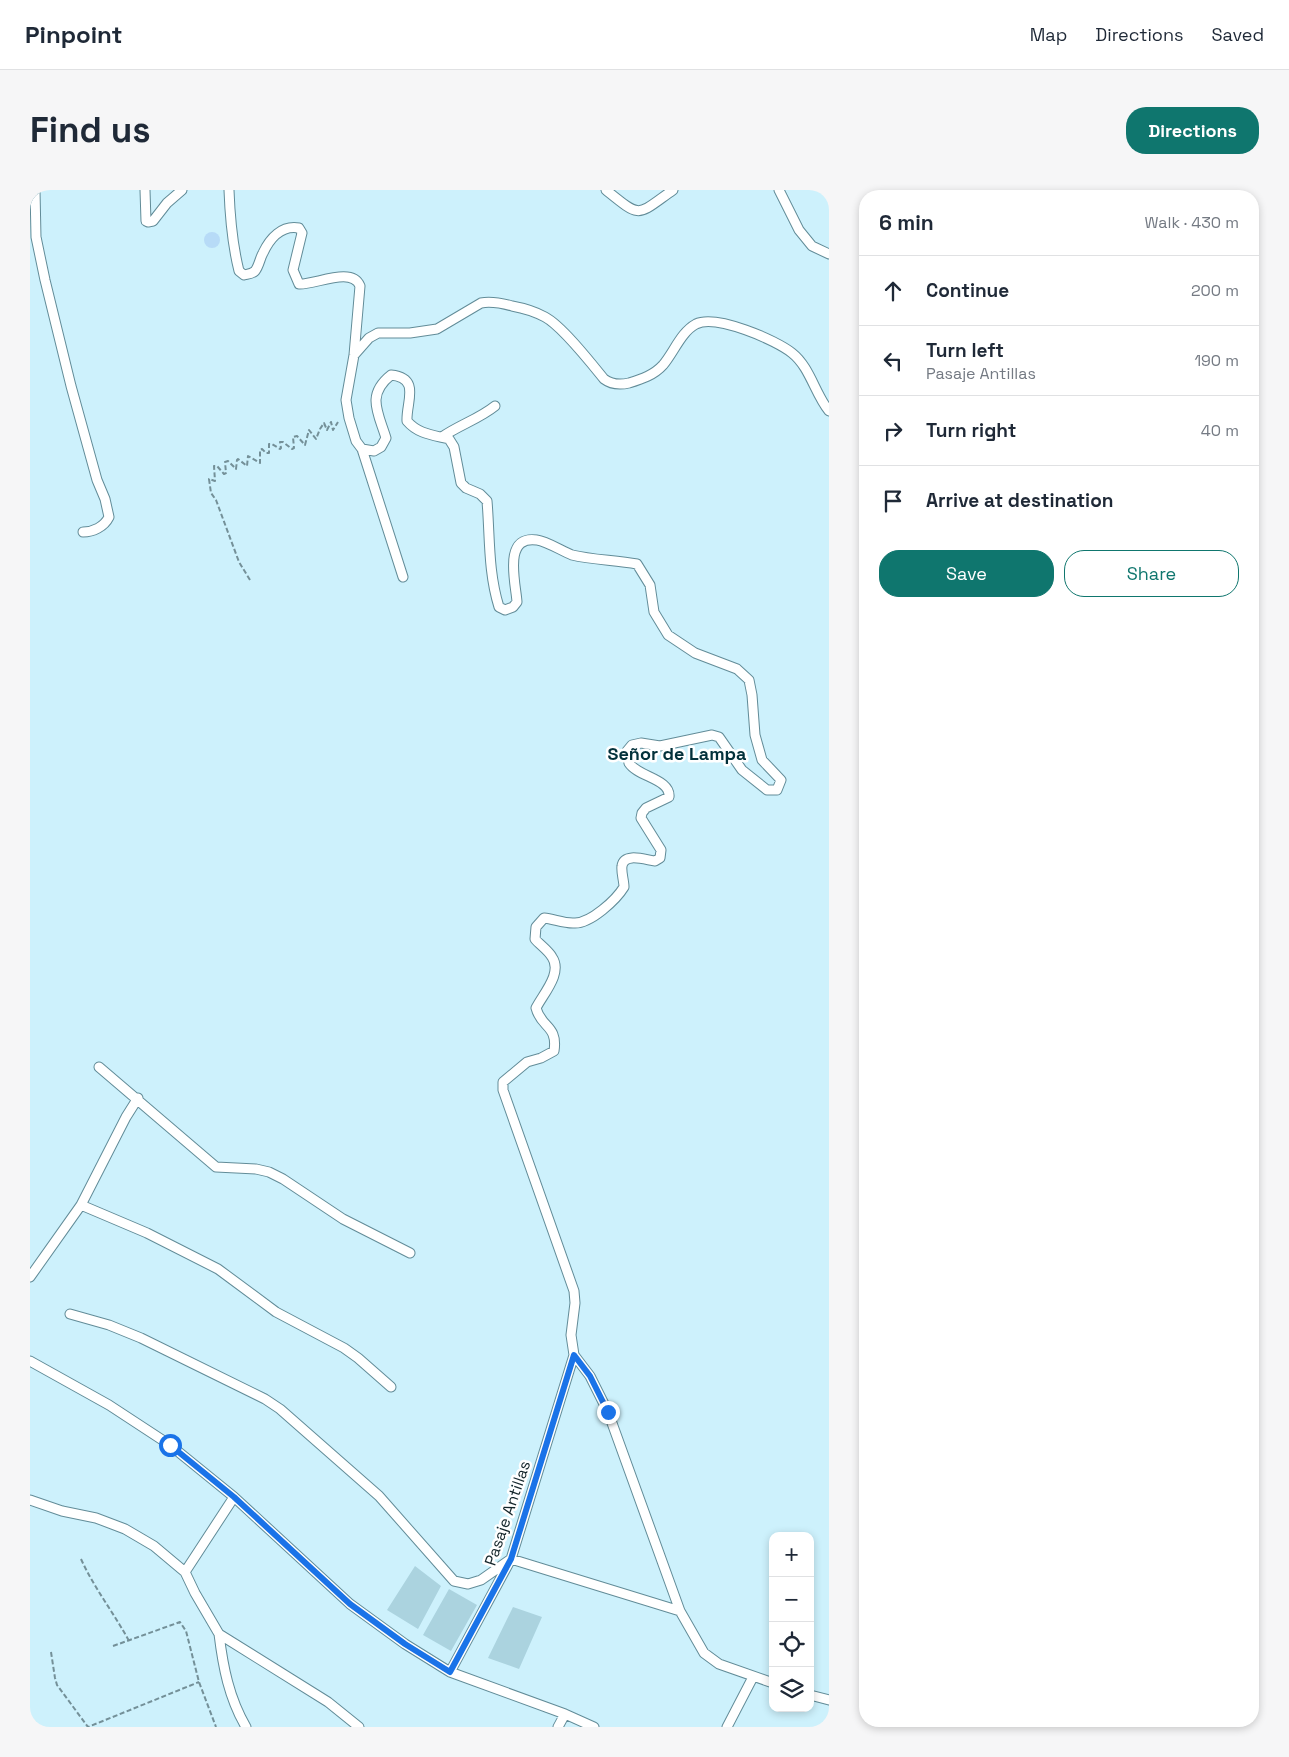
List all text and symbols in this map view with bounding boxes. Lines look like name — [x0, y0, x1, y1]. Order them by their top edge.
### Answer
text: Pinpoint — [25, 19, 122, 50]
text: Map — [1030, 23, 1067, 46]
text: Directions — [1095, 23, 1184, 46]
text: Saved — [1212, 23, 1264, 46]
button: Directions — [1126, 107, 1259, 154]
text: Find us — [30, 108, 151, 152]
text: 6 min — [879, 209, 934, 236]
text: Walk · 430 m — [1144, 212, 1239, 233]
icon: ahead — [879, 277, 907, 305]
text: Continue — [926, 278, 1009, 303]
text: 200 m — [1191, 280, 1239, 301]
text: Turn left — [926, 338, 1004, 363]
icon: left — [879, 347, 907, 375]
text: 190 m — [1194, 350, 1239, 371]
text: Pasaje Antillas — [926, 363, 1036, 384]
icon: right — [879, 417, 907, 445]
text: Turn right — [926, 418, 1016, 443]
text: 40 m — [1201, 420, 1239, 441]
icon: arrive — [879, 487, 907, 515]
text: Arrive at destination — [926, 488, 1114, 513]
button: Save — [879, 550, 1054, 597]
button: Share — [1064, 550, 1239, 597]
district label: Señor de Lampa — [608, 742, 747, 765]
route end — [597, 1401, 620, 1424]
route start — [159, 1434, 182, 1457]
street label: Pasaje Antillas — [480, 1458, 535, 1568]
map controls — [769, 1532, 814, 1712]
button: + — [769, 1532, 814, 1577]
button: − — [769, 1577, 814, 1622]
button: locate — [769, 1622, 814, 1667]
button: layers — [769, 1667, 814, 1712]

